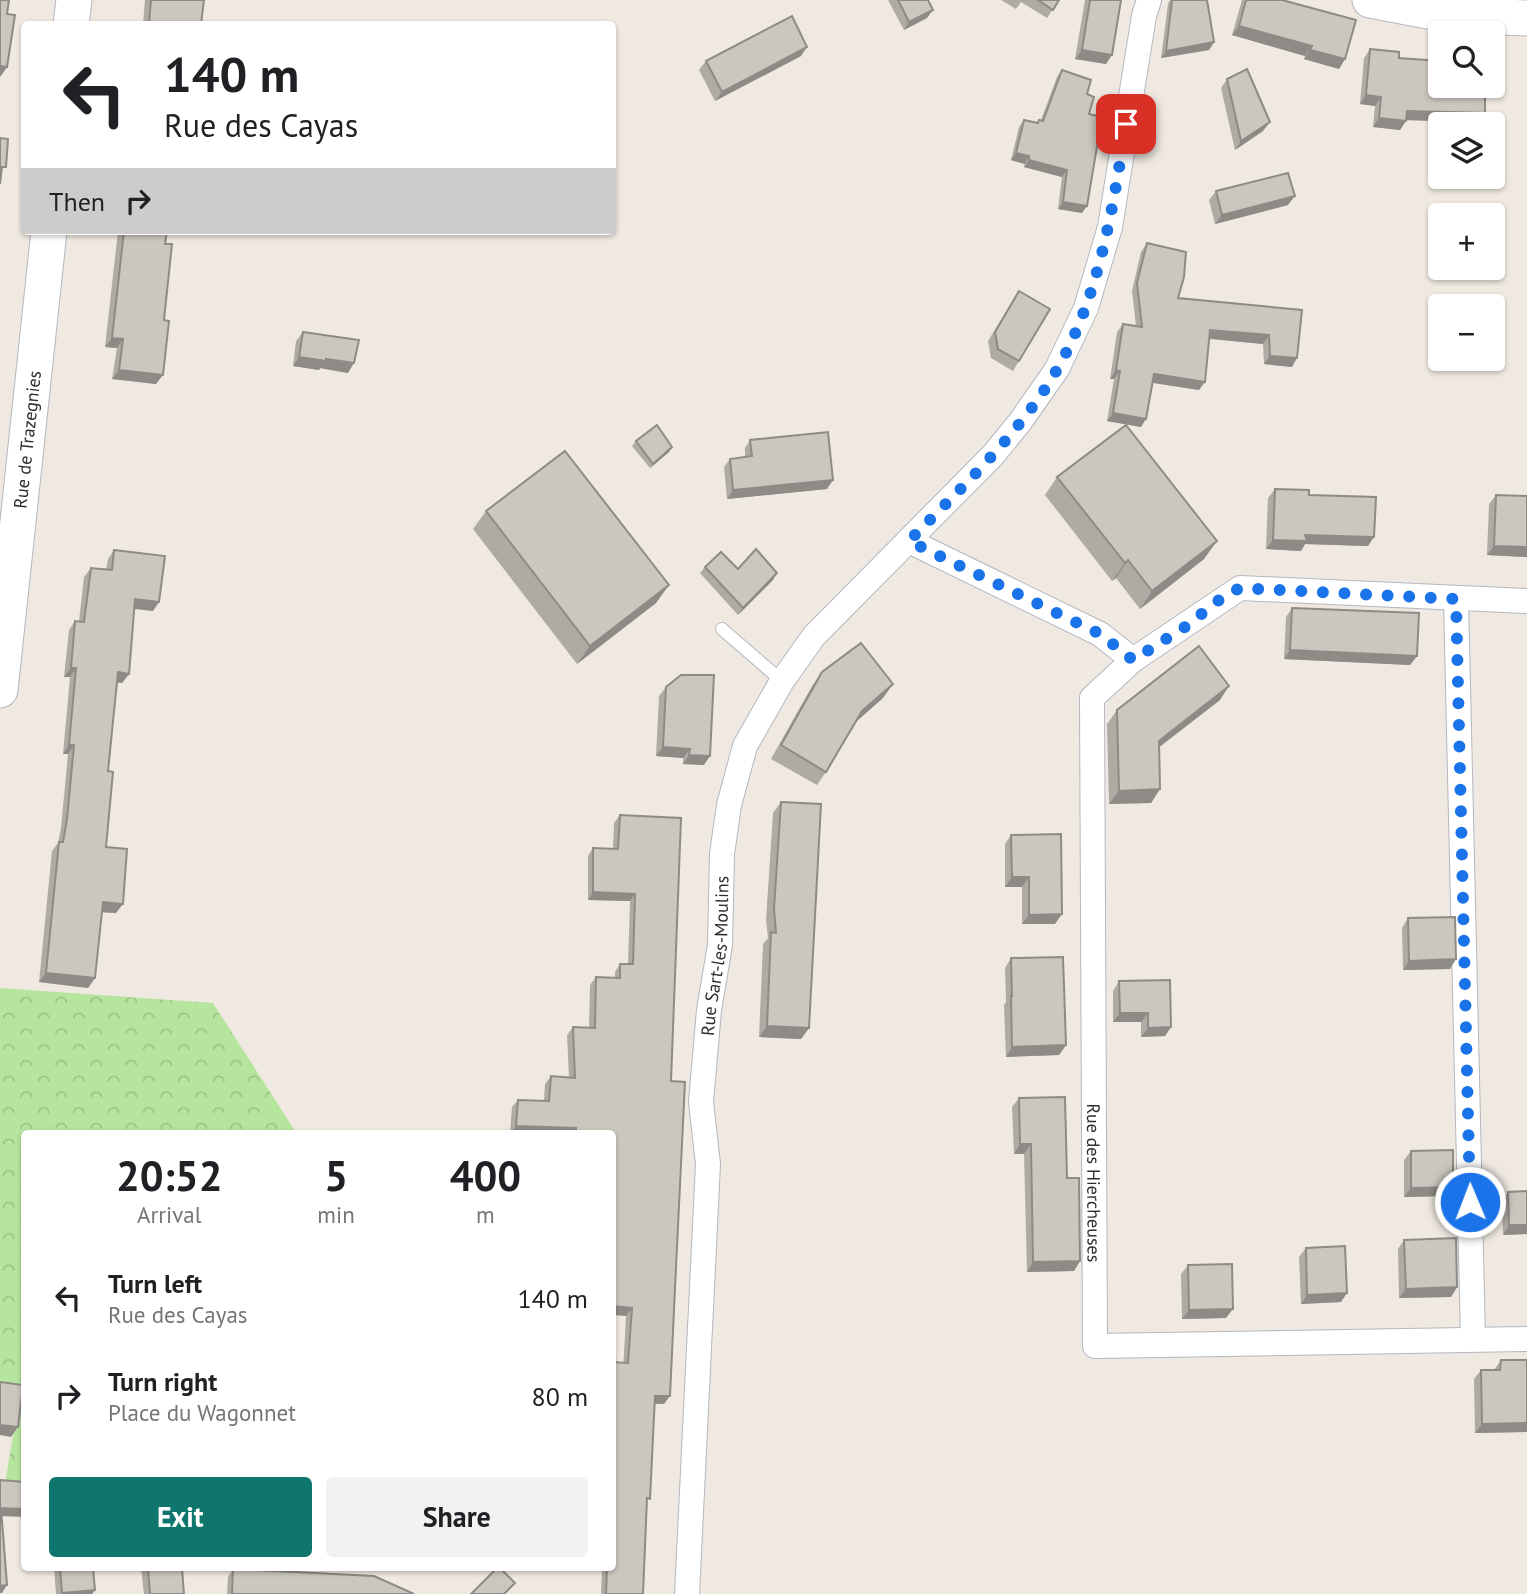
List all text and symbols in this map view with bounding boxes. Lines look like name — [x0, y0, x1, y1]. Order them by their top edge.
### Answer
map controls — [1428, 21, 1505, 371]
button: search — [1428, 21, 1505, 98]
text: 140 m — [164, 42, 299, 106]
icon: left — [49, 49, 140, 140]
pin — [1096, 94, 1156, 154]
text: Rue des Cayas — [164, 104, 358, 146]
icon: arrive — [1107, 105, 1145, 143]
button: layers — [1428, 112, 1505, 189]
icon: right — [119, 182, 157, 220]
text: Then — [49, 185, 105, 218]
button: + — [1428, 203, 1505, 280]
button: − — [1428, 294, 1505, 371]
street label: Rue de Trazegnies — [8, 369, 46, 509]
street label: Rue Sart-les-Moulins — [695, 875, 733, 1037]
street label: Rue des Hiercheuses — [1082, 1103, 1106, 1262]
text: 20:52 — [116, 1148, 222, 1203]
text: 5 — [324, 1148, 348, 1203]
text: 400 — [450, 1148, 521, 1203]
position arrow — [1433, 1165, 1507, 1239]
text: Arrival — [137, 1200, 201, 1229]
text: min — [317, 1200, 355, 1229]
text: m — [476, 1200, 495, 1229]
text: Turn left — [108, 1267, 202, 1300]
icon: left — [49, 1279, 87, 1317]
text: 140 m — [517, 1282, 588, 1315]
text: Rue des Cayas — [108, 1300, 248, 1329]
text: Turn right — [108, 1365, 217, 1398]
icon: right — [49, 1377, 87, 1415]
text: 80 m — [532, 1380, 588, 1413]
text: Place du Wagonnet — [108, 1398, 296, 1427]
button: Exit — [49, 1477, 312, 1557]
button: Share — [326, 1477, 588, 1557]

